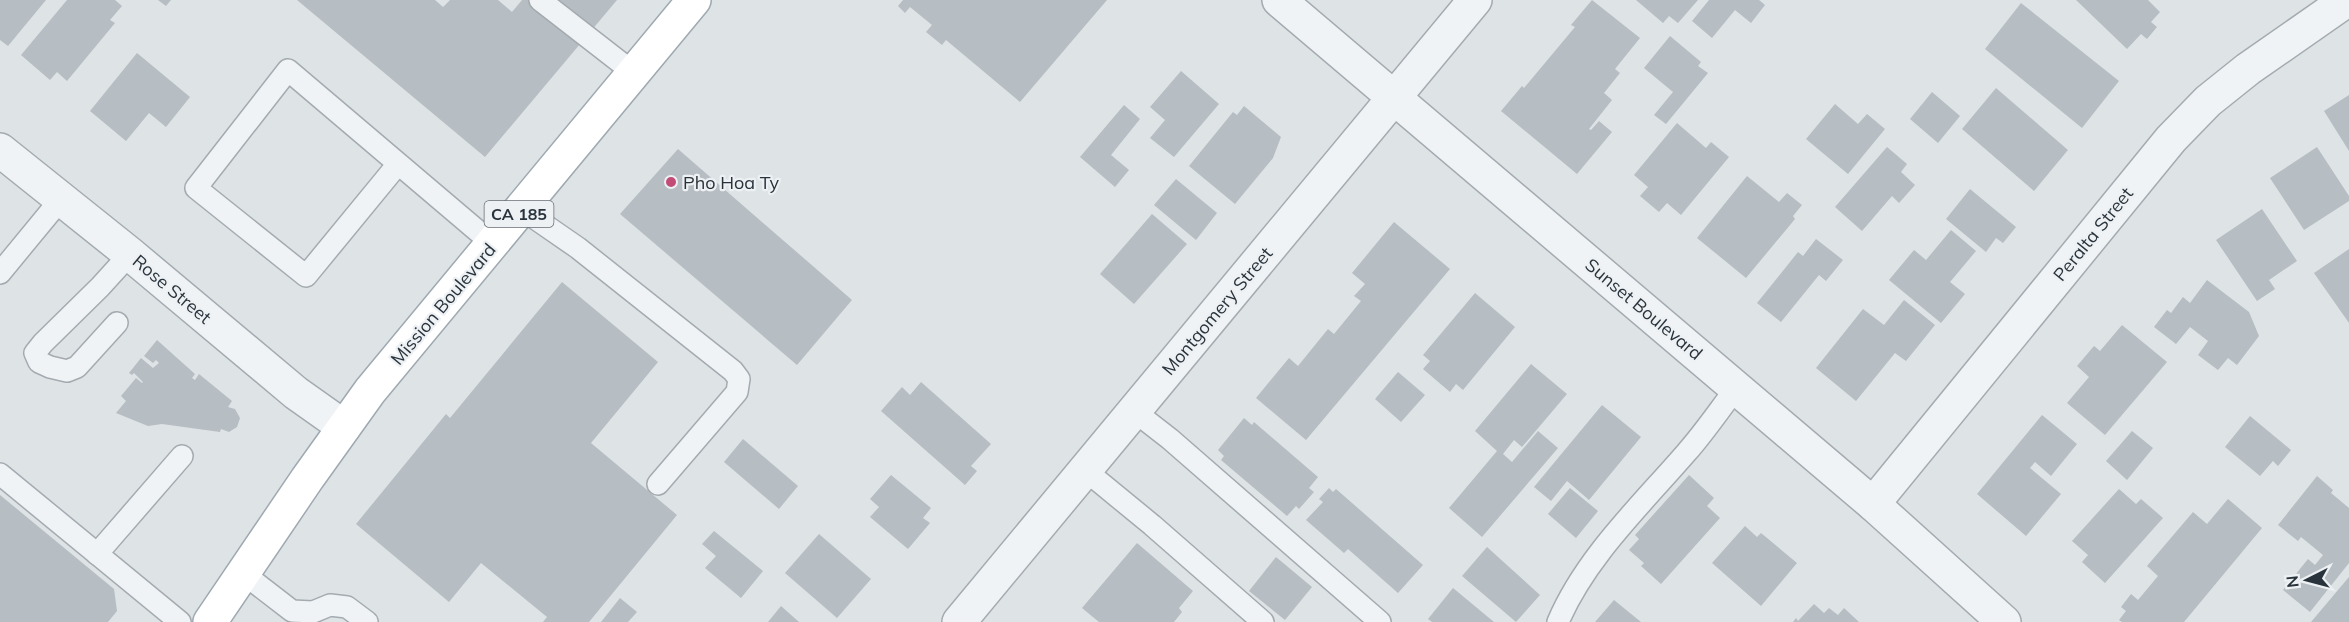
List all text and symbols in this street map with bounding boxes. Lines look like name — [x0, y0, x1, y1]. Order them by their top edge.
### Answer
place label: Pho Hoa Ty — [683, 171, 779, 194]
marker: Pho Hoa Ty — [664, 175, 678, 189]
street label: Peralta Street — [2048, 182, 2138, 286]
road number: CA 185 — [484, 201, 554, 227]
street label: Mission Boulevard — [385, 239, 501, 369]
street label: Montgomery Street — [1157, 242, 1277, 380]
street label: Rose Street — [128, 249, 216, 329]
street label: Sunset Boulevard — [1581, 253, 1707, 365]
north arrow — [2277, 550, 2337, 610]
text: N — [2282, 575, 2303, 589]

